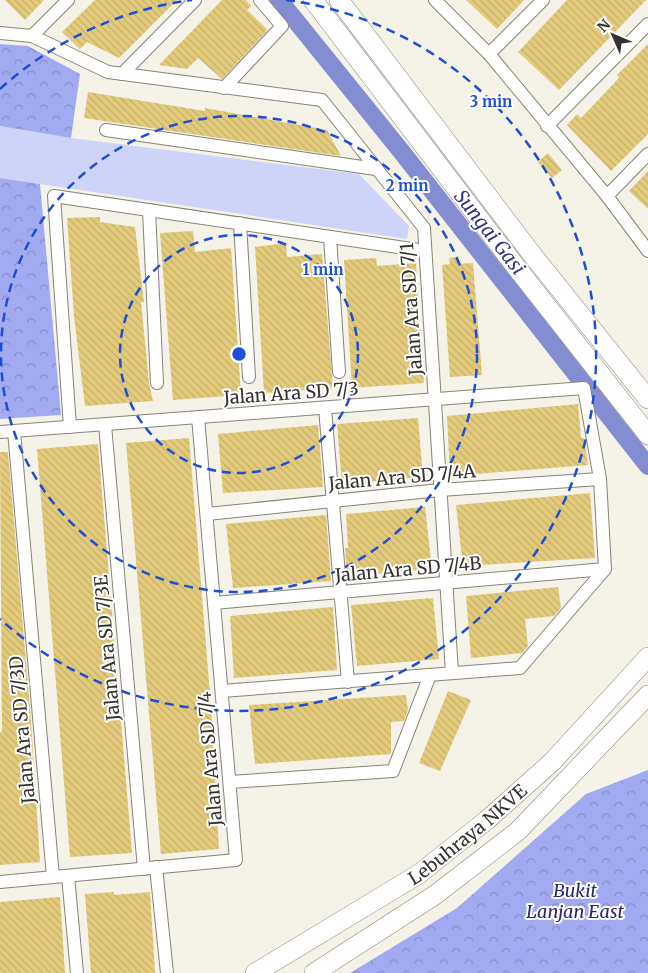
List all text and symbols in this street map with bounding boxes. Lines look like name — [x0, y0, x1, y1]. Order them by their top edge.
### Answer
north arrow — [588, 10, 638, 60]
text: N — [594, 16, 614, 36]
text: 3 min — [470, 92, 512, 111]
text: 2 min — [386, 176, 428, 195]
water label: Sungai Gasi — [449, 185, 531, 279]
street label: Jalan Ara SD 7/1 — [395, 242, 427, 377]
text: 1 min — [303, 260, 343, 279]
centre of rings — [230, 345, 248, 363]
street label: Jalan Ara SD 7/3 — [222, 377, 359, 409]
street label: Jalan Ara SD 7/4A — [326, 459, 477, 495]
street label: Jalan Ara SD 7/4B — [333, 551, 482, 587]
street label: Jalan Ara SD 7/3E — [89, 574, 125, 723]
street label: Jalan Ara SD 7/3D — [4, 655, 40, 806]
street label: Jalan Ara SD 7/4 — [193, 691, 227, 828]
street label: Lebuhraya NKVE — [404, 778, 532, 890]
park label: Bukit Lanjan East — [526, 879, 624, 923]

